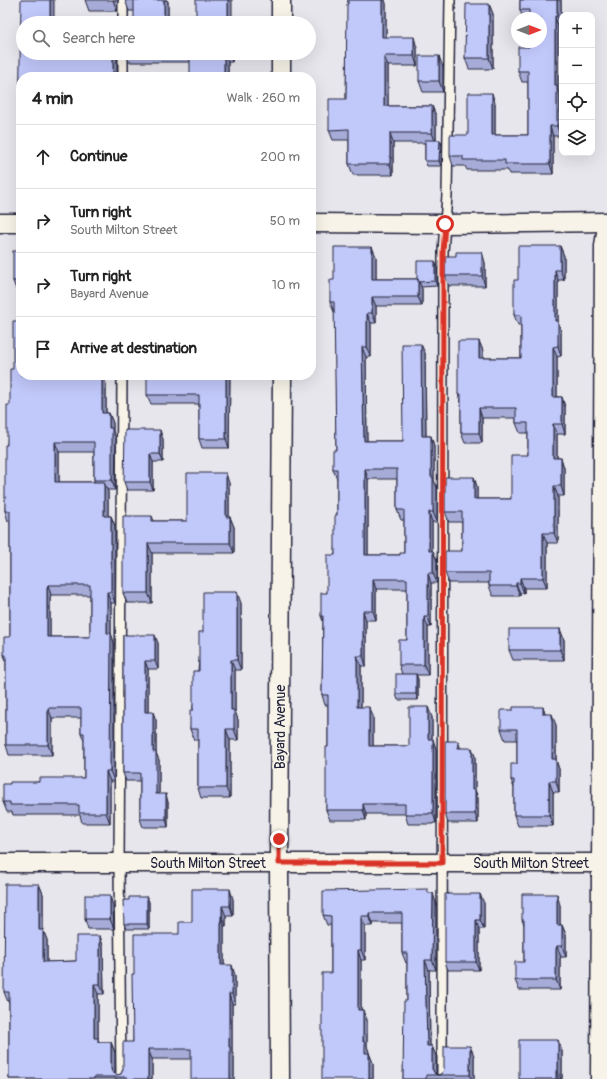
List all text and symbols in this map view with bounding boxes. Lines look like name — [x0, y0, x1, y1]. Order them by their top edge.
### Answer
north arrow — [511, 12, 547, 48]
map controls — [559, 12, 595, 156]
button: + — [559, 12, 595, 48]
search box — [16, 16, 316, 60]
icon: search — [30, 27, 52, 49]
text: Search here — [62, 29, 135, 48]
button: − — [559, 48, 595, 84]
button: locate — [559, 84, 595, 120]
text: 4 min — [32, 88, 73, 109]
text: Walk · 260 m — [226, 90, 300, 106]
button: layers — [559, 120, 595, 156]
icon: ahead — [32, 146, 54, 168]
text: Continue — [70, 147, 128, 166]
text: 200 m — [261, 149, 300, 165]
text: Turn right — [70, 203, 131, 222]
icon: right — [32, 210, 54, 232]
text: 50 m — [270, 213, 300, 229]
route start — [436, 215, 454, 233]
text: South Milton Street — [70, 222, 178, 238]
text: Turn right — [70, 267, 131, 286]
icon: right — [32, 274, 54, 296]
text: 10 m — [272, 277, 300, 293]
text: Bayard Avenue — [70, 286, 149, 302]
icon: arrive — [32, 338, 54, 360]
text: Arrive at destination — [70, 339, 197, 358]
street label: Bayard Avenue — [272, 685, 289, 769]
route end — [270, 830, 288, 848]
street label: South Milton Street — [150, 855, 266, 872]
street label: South Milton Street — [473, 855, 589, 872]

